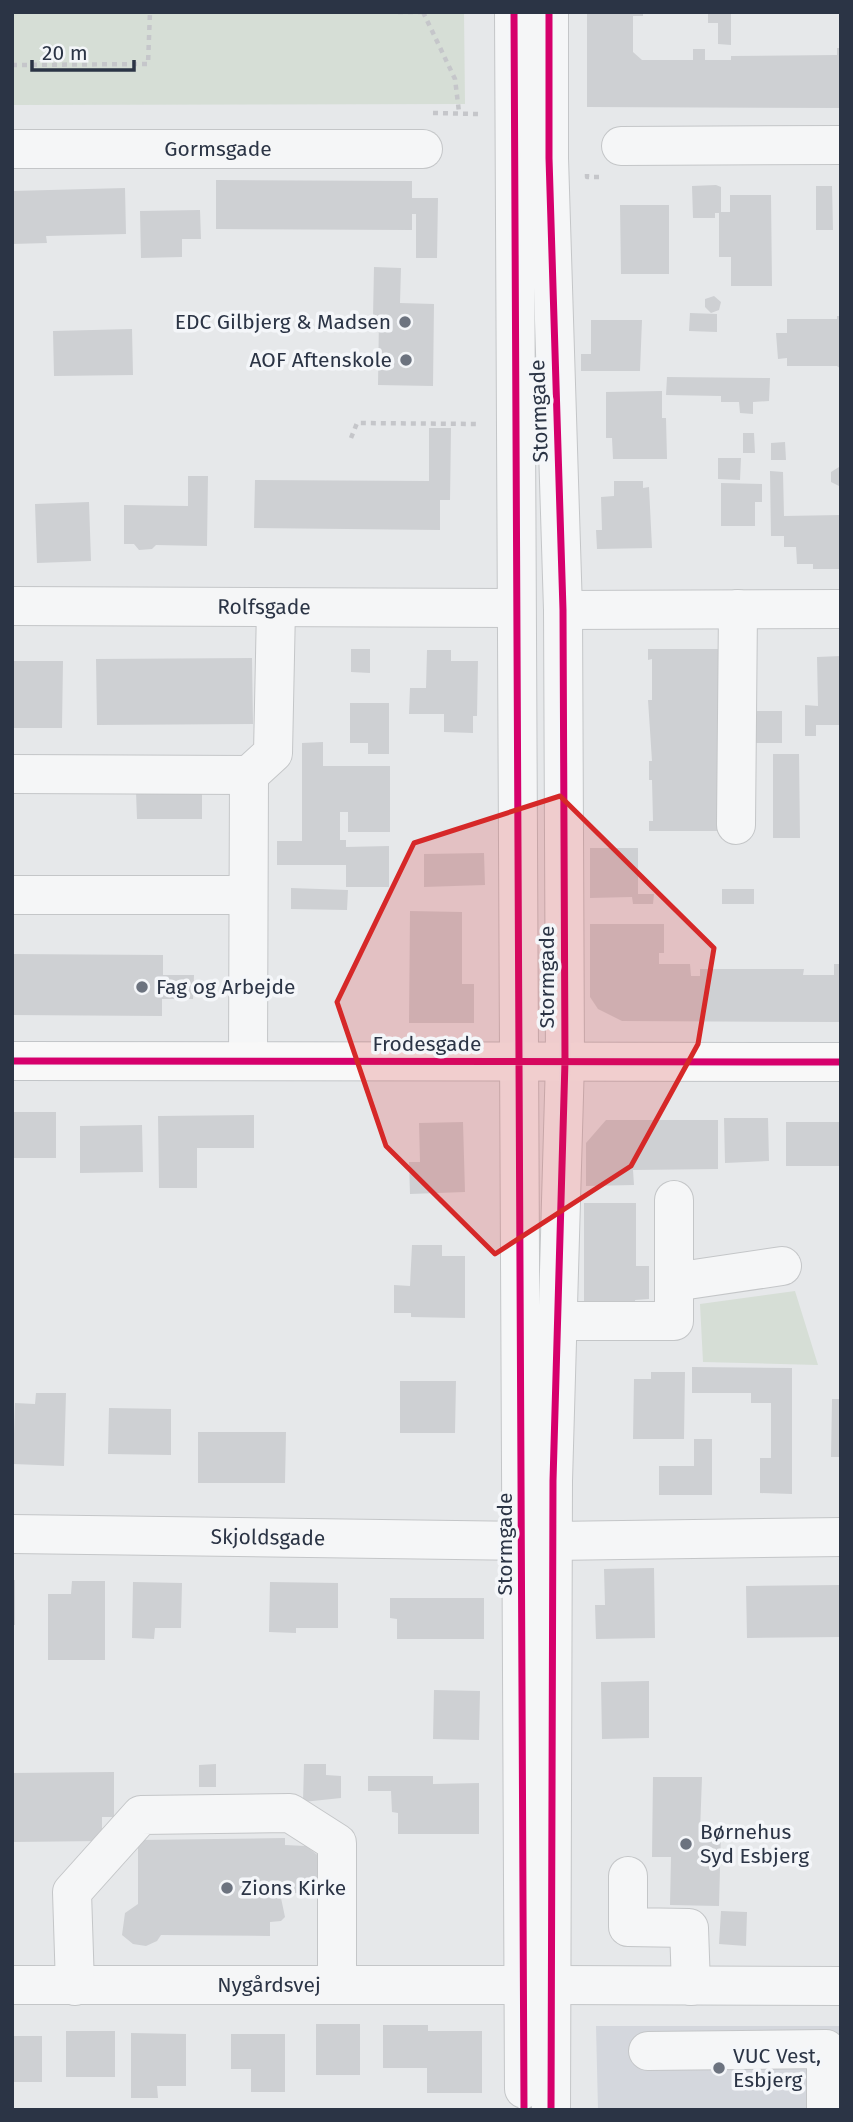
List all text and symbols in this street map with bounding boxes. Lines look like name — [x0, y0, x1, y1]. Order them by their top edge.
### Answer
scale bar — [32, 28, 133, 72]
text: 20 m — [42, 40, 88, 66]
street label: Gormsgade — [164, 136, 272, 162]
place label: EDC Gilbjerg & Madsen — [175, 309, 391, 335]
marker: EDC Gilbjerg & Madsen — [397, 314, 413, 330]
place label: AOF Aftenskole — [250, 347, 392, 373]
marker: AOF Aftenskole — [398, 352, 414, 368]
street label: Stormgade — [524, 359, 554, 463]
street label: Rolfsgade — [217, 594, 311, 620]
street label: Stormgade — [534, 925, 560, 1029]
place label: Fag og Arbejde — [156, 974, 295, 1000]
marker: Fag og Arbejde — [134, 979, 150, 995]
street label: Frodesgade — [372, 1031, 482, 1057]
street label: Stormgade — [492, 1492, 518, 1596]
street label: Skjoldsgade — [210, 1524, 326, 1551]
place label: Børnehus Syd Esbjerg — [700, 1819, 809, 1869]
marker: Børnehus Syd Esbjerg — [678, 1836, 694, 1852]
place label: Zions Kirke — [241, 1875, 346, 1901]
marker: Zions Kirke — [219, 1880, 235, 1896]
street label: Nygårdsvej — [217, 1972, 321, 1998]
place label: VUC Vest, Esbjerg — [733, 2043, 821, 2093]
marker: VUC Vest, Esbjerg — [711, 2060, 727, 2076]

